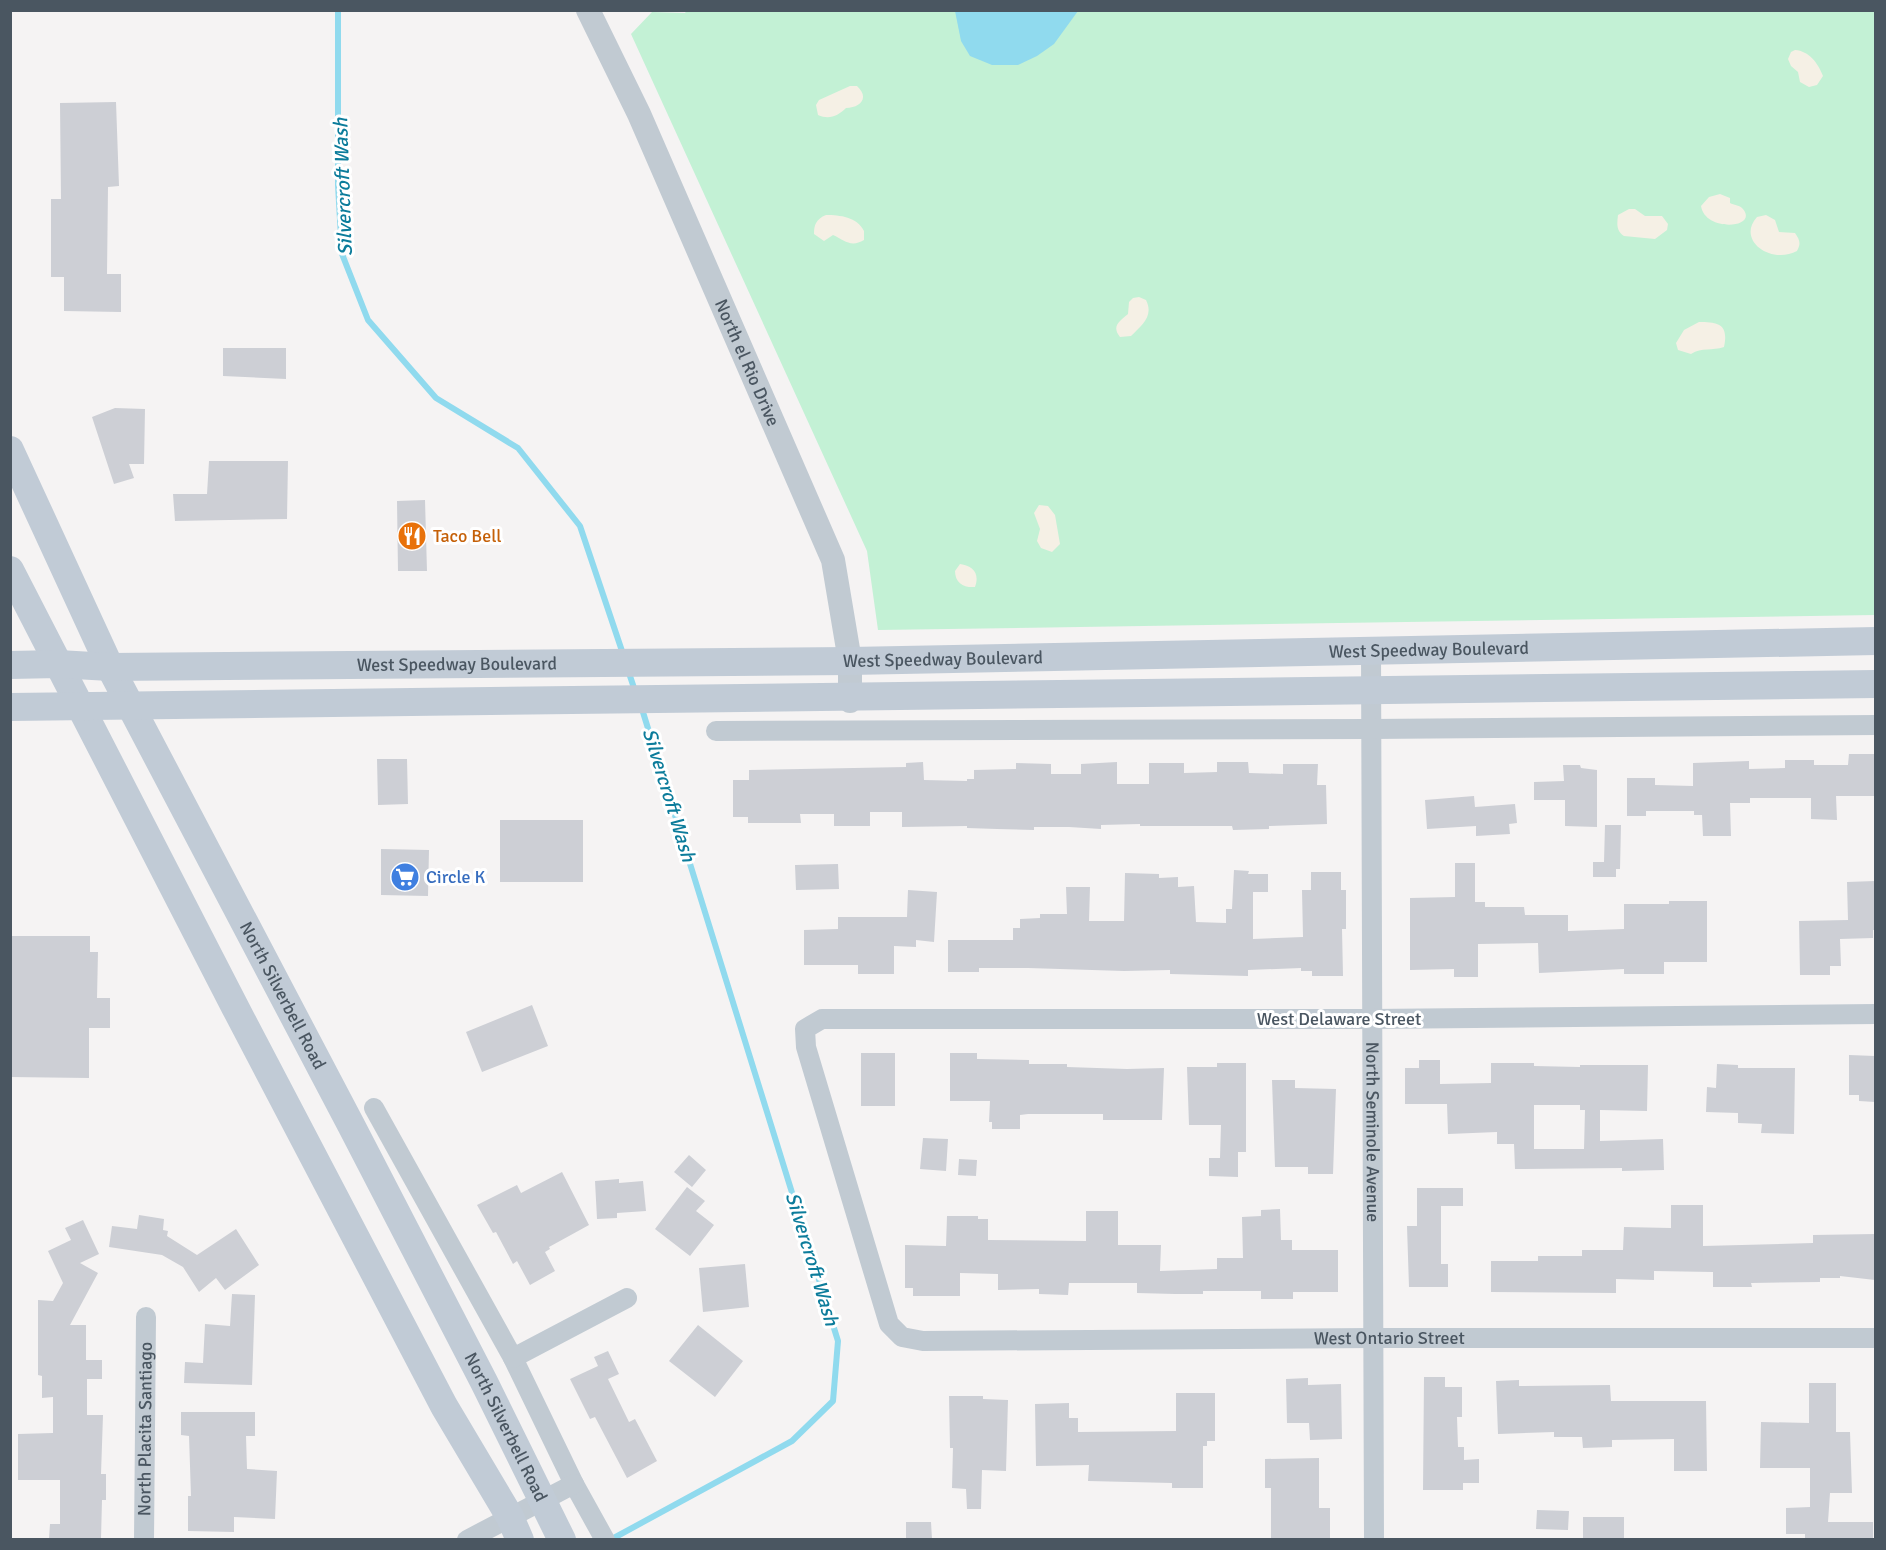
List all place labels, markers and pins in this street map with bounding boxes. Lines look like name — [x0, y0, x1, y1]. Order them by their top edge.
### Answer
restaurant icon: Taco Bell — [396, 520, 428, 552]
place label: Taco Bell — [433, 525, 502, 547]
supermarket icon: Circle K — [389, 861, 421, 893]
place label: Circle K — [426, 866, 486, 888]

